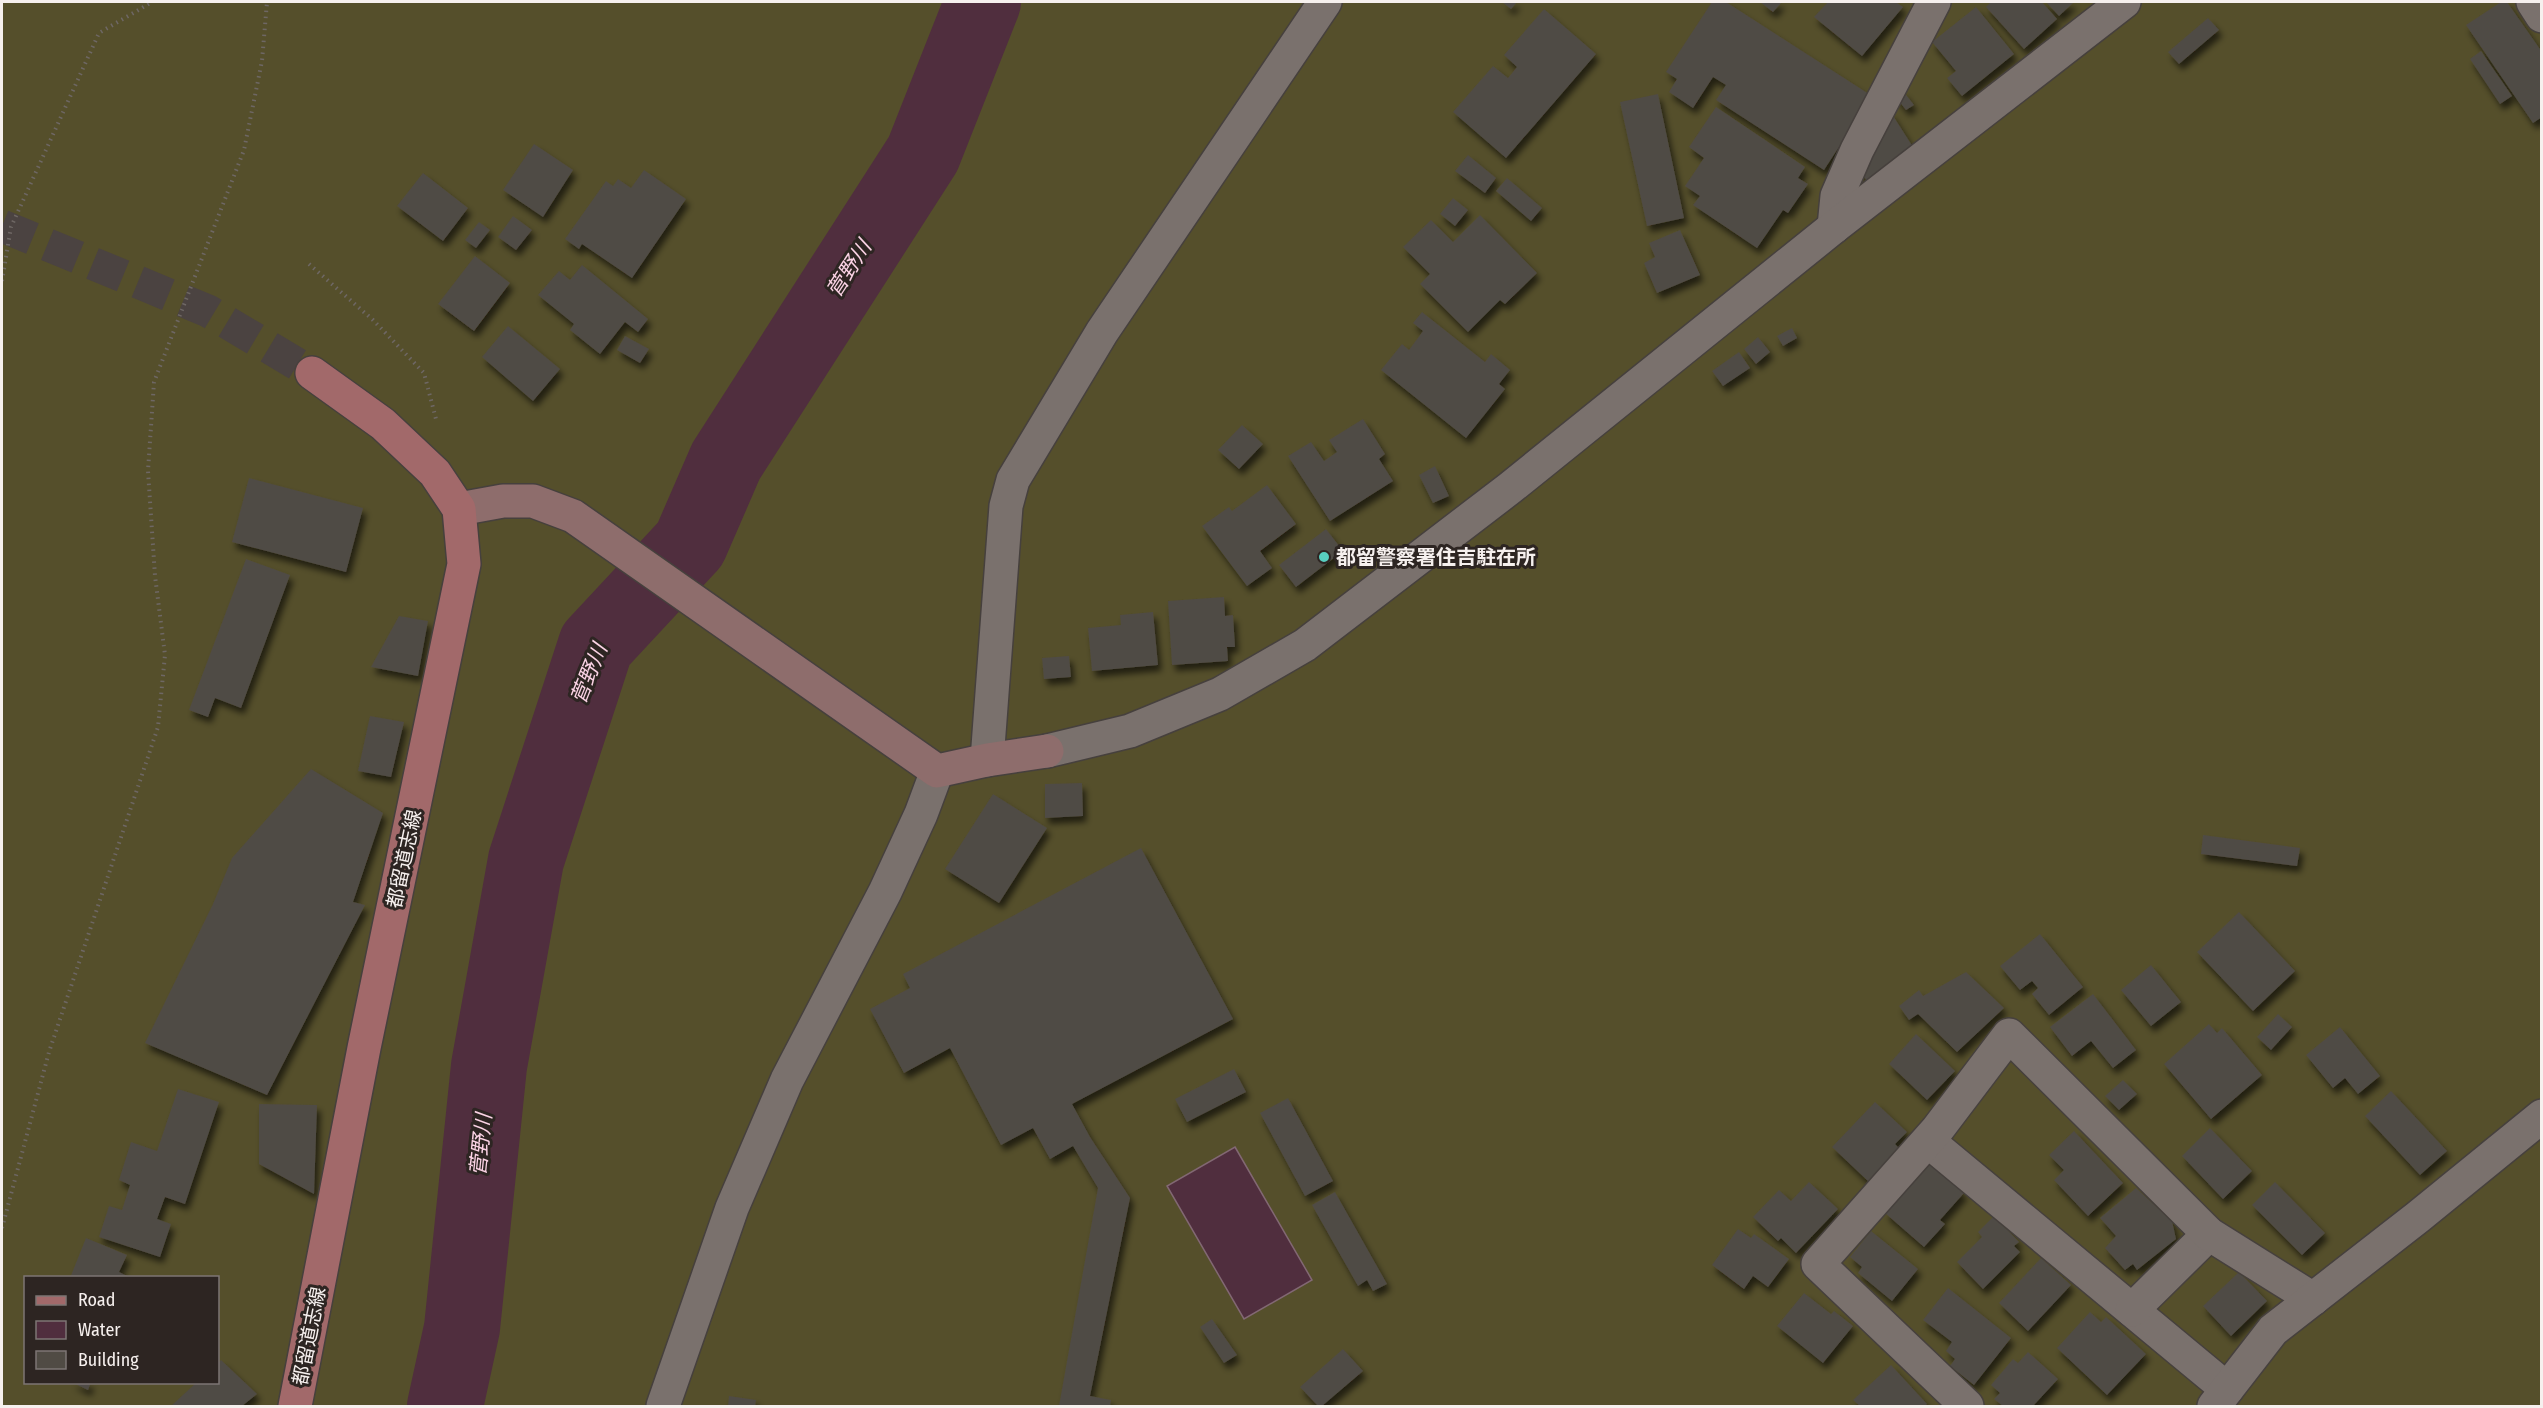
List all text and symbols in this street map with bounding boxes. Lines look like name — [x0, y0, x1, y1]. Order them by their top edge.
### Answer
water label: 菅野川 — [821, 234, 878, 302]
place label: 都留警察署住吉駐在所 — [1336, 545, 1536, 569]
marker: 都留警察署住吉駐在所 — [1317, 550, 1331, 564]
water label: 菅野川 — [565, 638, 614, 708]
street label: 都留道志線 — [382, 808, 426, 910]
water label: 菅野川 — [465, 1110, 497, 1178]
legend — [24, 1276, 219, 1384]
street label: 都留道志線 — [288, 1285, 330, 1387]
text: Road — [78, 1289, 115, 1311]
text: Water — [78, 1319, 121, 1341]
text: Building — [78, 1349, 139, 1371]

